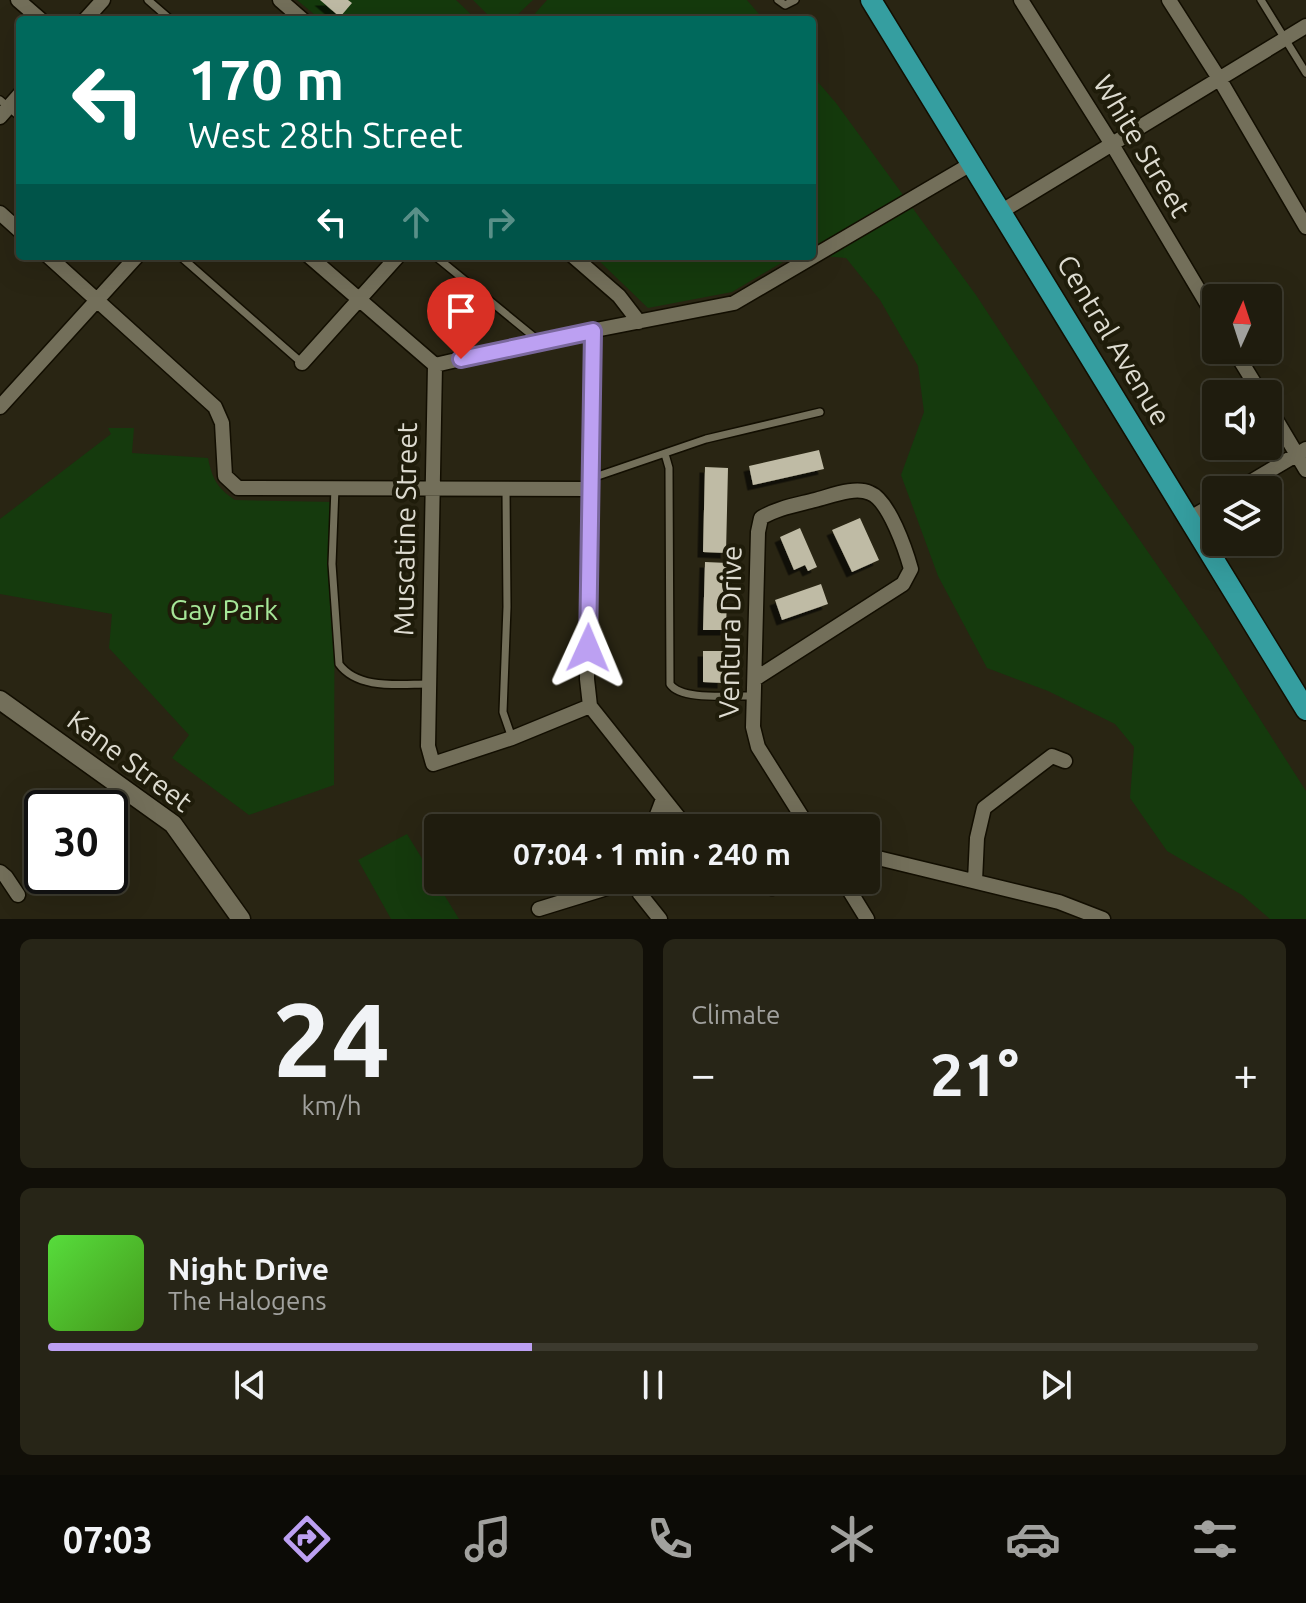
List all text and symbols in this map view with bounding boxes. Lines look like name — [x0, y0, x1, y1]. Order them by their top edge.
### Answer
icon: left — [56, 48, 160, 152]
text: 170 m — [188, 48, 344, 111]
street label: White Street — [1088, 69, 1197, 222]
text: West 28th Street — [188, 114, 463, 155]
icon: left — [310, 200, 354, 244]
icon: ahead — [394, 200, 438, 244]
icon: right — [478, 200, 522, 244]
street label: Central Avenue — [1052, 249, 1177, 430]
pin — [427, 277, 495, 359]
north arrow — [1202, 284, 1282, 364]
map controls — [1202, 284, 1282, 556]
icon: arrive — [439, 289, 483, 333]
button: sound — [1202, 380, 1282, 460]
street label: Muscatine Street — [387, 422, 422, 636]
button: layers — [1202, 476, 1282, 556]
street label: Ventura Drive — [712, 545, 747, 719]
park label: Gay Park — [170, 594, 278, 625]
position arrow — [546, 606, 630, 690]
street label: Kane Street — [62, 704, 199, 817]
speed limit sign: 30 — [24, 790, 128, 894]
text: 07:04 · 1 min · 240 m — [513, 837, 791, 871]
text: 24 — [273, 980, 390, 1097]
text: Climate — [691, 1000, 780, 1029]
text: 21° — [930, 1040, 1019, 1107]
text: − — [691, 1049, 716, 1098]
text: + — [1233, 1049, 1258, 1098]
text: km/h — [301, 1091, 362, 1120]
text: Night Drive — [168, 1252, 329, 1286]
text: The Halogens — [168, 1286, 327, 1315]
icon: previous — [228, 1363, 272, 1407]
icon: pause — [631, 1363, 675, 1407]
icon: next — [1034, 1363, 1078, 1407]
icon: directions — [279, 1511, 335, 1567]
icon: music — [460, 1511, 516, 1567]
icon: phone — [642, 1511, 698, 1567]
icon: climate — [824, 1511, 880, 1567]
icon: car — [1005, 1511, 1061, 1567]
icon: filters — [1187, 1511, 1243, 1567]
text: 07:03 — [63, 1519, 153, 1560]

